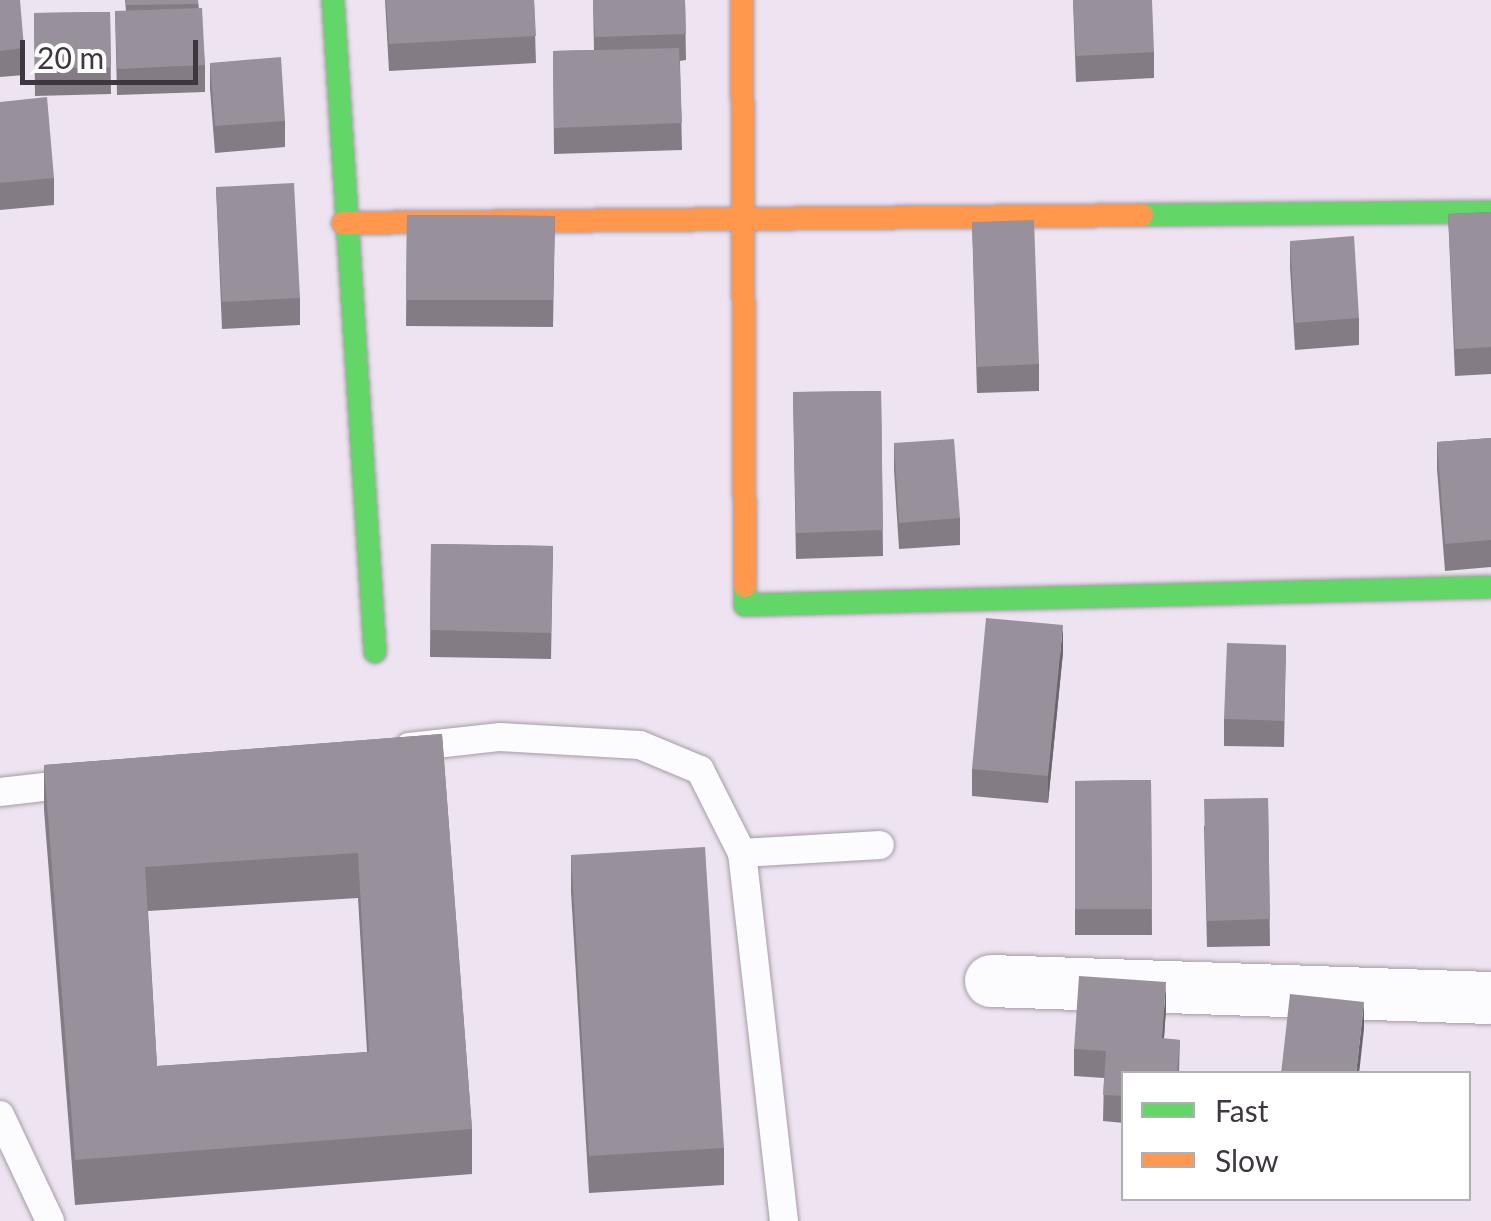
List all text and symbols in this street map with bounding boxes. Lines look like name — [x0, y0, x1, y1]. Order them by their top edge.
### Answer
scale bar — [25, 20, 202, 82]
text: 20 m — [37, 39, 104, 75]
legend — [1121, 1071, 1471, 1201]
text: Fast — [1215, 1092, 1269, 1128]
text: Slow — [1215, 1142, 1278, 1178]

